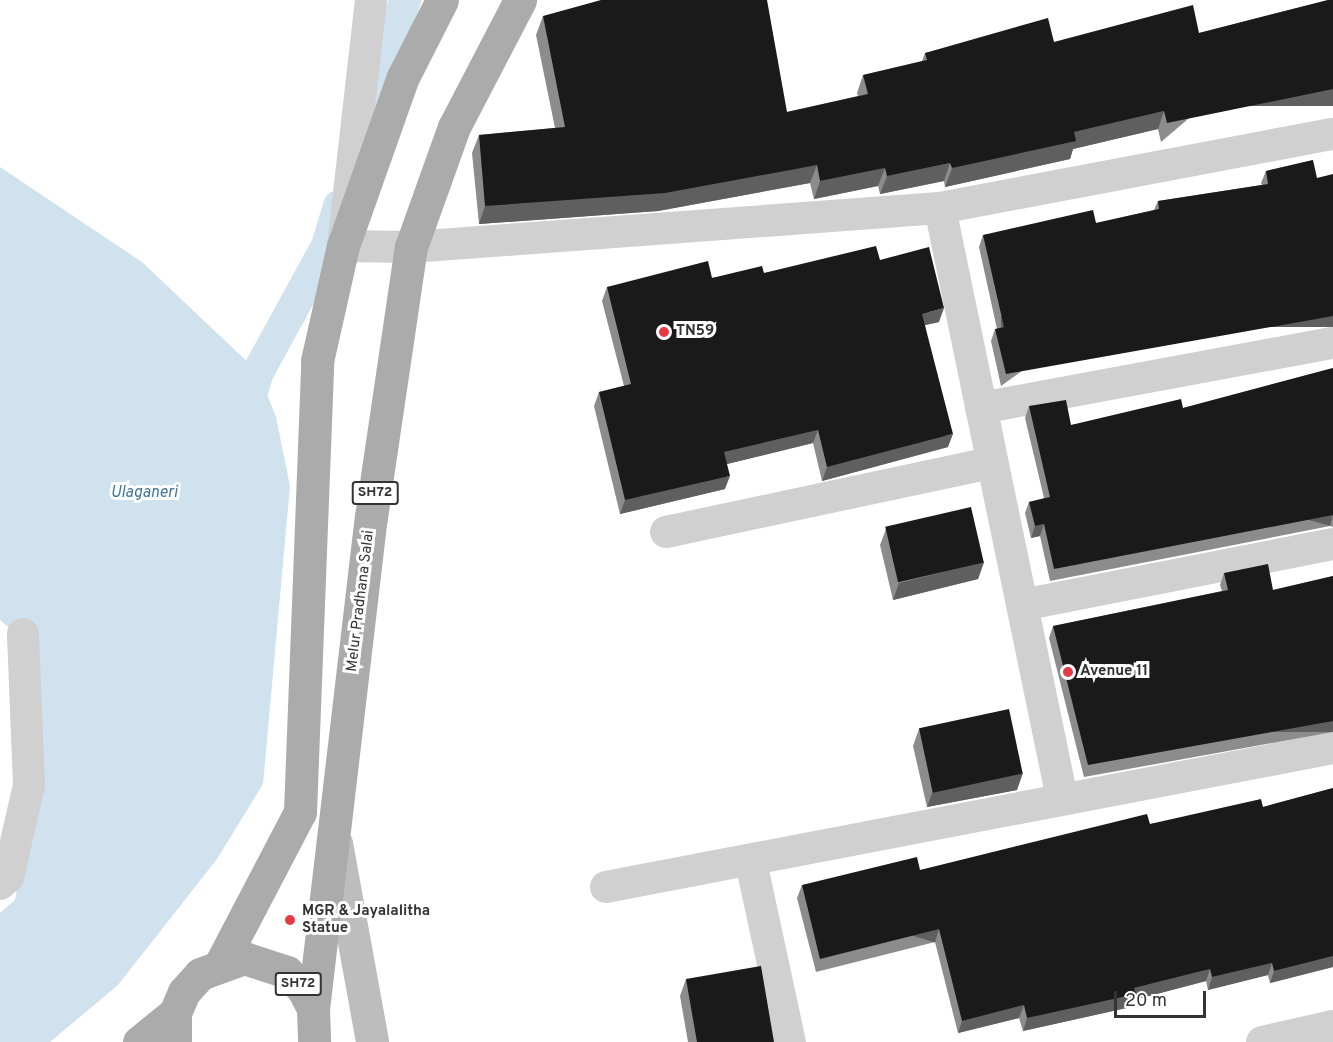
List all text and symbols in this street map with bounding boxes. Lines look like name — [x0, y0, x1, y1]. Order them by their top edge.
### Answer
place label: TN59 — [676, 323, 714, 341]
marker: TN59 — [657, 325, 671, 339]
road number: SH72 — [351, 482, 399, 504]
water label: Ulaganeri — [110, 483, 178, 503]
street label: Melur Pradhana Salai — [343, 529, 379, 673]
place label: Avenue 11 — [1080, 663, 1148, 681]
marker: Avenue 11 — [1061, 665, 1075, 679]
place label: MGR & Jayalalitha Statue — [302, 902, 430, 937]
marker: MGR & Jayalalitha Statue — [283, 913, 297, 927]
road number: SH72 — [274, 973, 322, 995]
scale bar — [1117, 979, 1208, 1017]
text: 20 m — [1125, 990, 1167, 1013]

